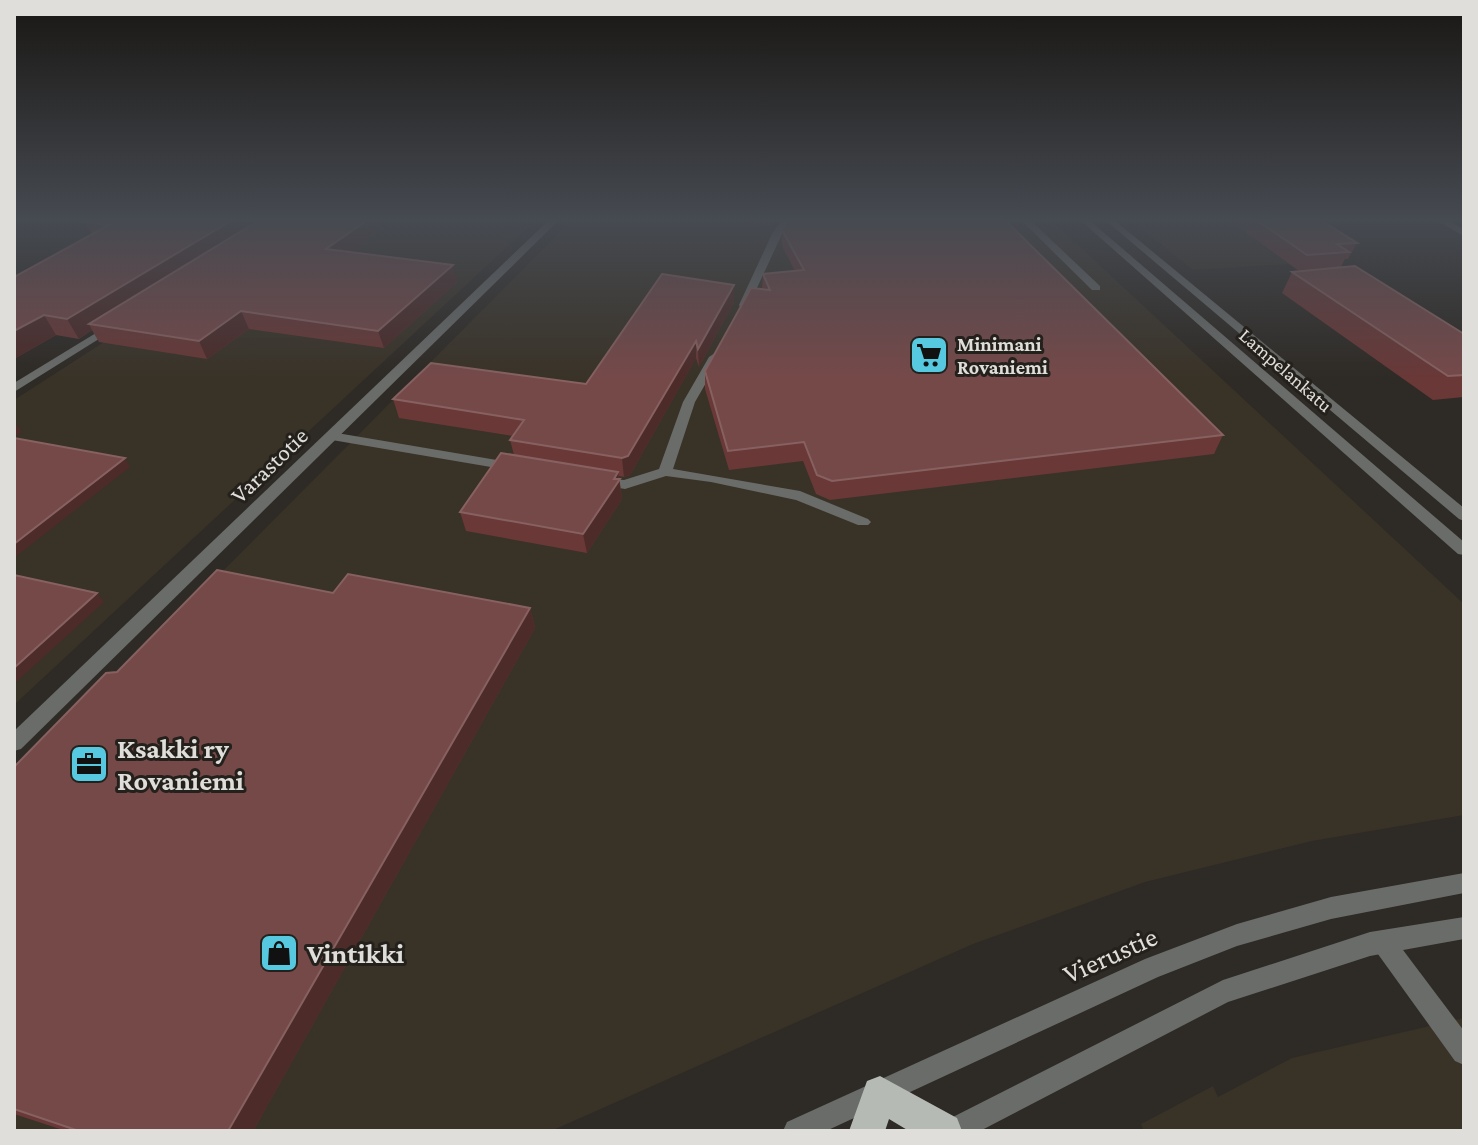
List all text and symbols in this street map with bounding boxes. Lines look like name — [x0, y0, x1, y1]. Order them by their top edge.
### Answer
street label: Lampelankatu — [1234, 324, 1337, 417]
place label: Minimani Rovaniemi — [957, 333, 1048, 378]
supermarket icon: Minimani Rovaniemi — [908, 334, 950, 376]
street label: Varastotie — [225, 422, 313, 508]
place label: Ksakki ry Rovaniemi — [117, 733, 244, 796]
office icon: Ksakki ry Rovaniemi — [68, 743, 110, 785]
street label: Vierustie — [1058, 921, 1162, 989]
shop icon: Vintikki — [258, 932, 300, 974]
place label: Vintikki — [306, 938, 404, 969]

